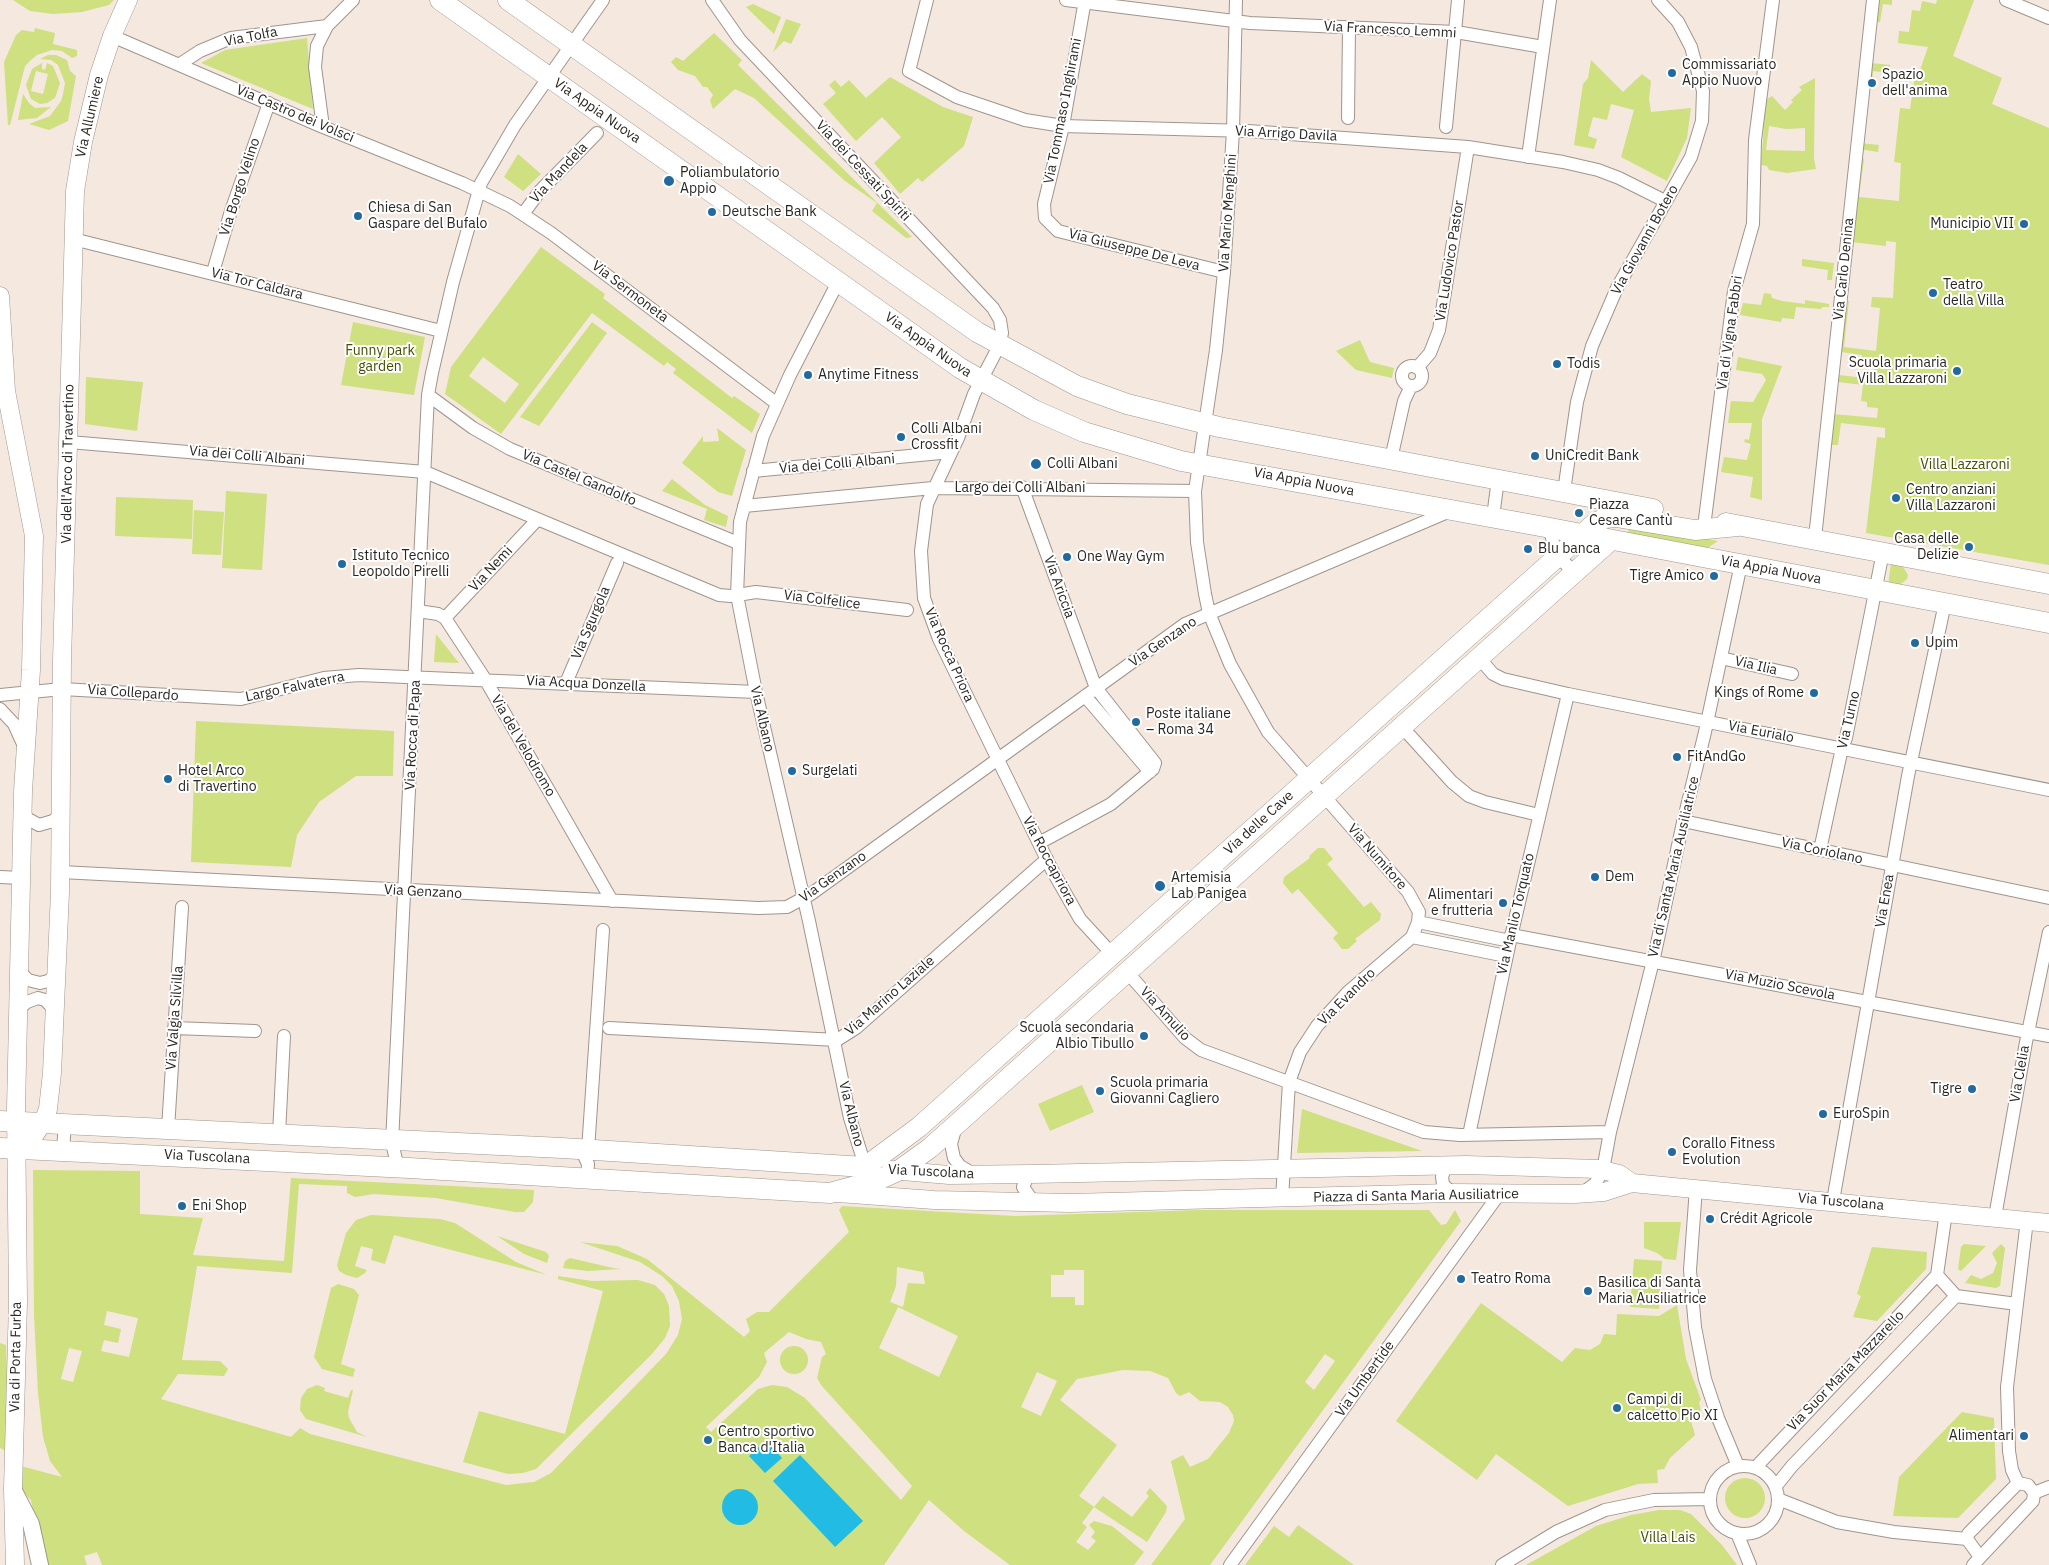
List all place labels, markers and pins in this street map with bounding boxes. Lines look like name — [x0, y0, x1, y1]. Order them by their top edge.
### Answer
place label: Commissariato Appio Nuovo — [1682, 57, 1776, 90]
marker: Commissariato Appio Nuovo — [1666, 67, 1678, 79]
place label: Spazio dell'anima — [1882, 67, 1947, 100]
marker: Spazio dell'anima — [1866, 77, 1878, 89]
place label: Poliambulatorio Appio — [680, 165, 780, 198]
marker: Poliambulatorio Appio — [662, 174, 676, 188]
place label: Chiesa di San Gaspare del Bufalo — [368, 200, 487, 232]
place label: Deutsche Bank — [722, 204, 817, 220]
marker: Deutsche Bank — [706, 206, 718, 218]
marker: Chiesa di San Gaspare del Bufalo — [352, 210, 364, 222]
place label: Municipio VII — [1930, 216, 2014, 232]
marker: Municipio VII — [2018, 218, 2030, 230]
place label: Teatro della Villa — [1943, 277, 2004, 310]
marker: Teatro della Villa — [1927, 287, 1939, 299]
place label: Scuola primaria Villa Lazzaroni — [1849, 355, 1947, 388]
place label: Todis — [1567, 356, 1600, 372]
marker: Todis — [1551, 358, 1563, 370]
marker: Scuola primaria Villa Lazzaroni — [1951, 365, 1963, 377]
place label: Anytime Fitness — [818, 367, 919, 383]
marker: Anytime Fitness — [802, 369, 814, 381]
place label: Colli Albani Crossfit — [911, 421, 982, 454]
marker: Colli Albani Crossfit — [895, 431, 907, 443]
place label: UniCredit Bank — [1545, 448, 1639, 464]
marker: UniCredit Bank — [1529, 450, 1541, 462]
place label: Colli Albani — [1047, 456, 1118, 472]
marker: Colli Albani — [1029, 457, 1043, 471]
place label: Centro anziani Villa Lazzaroni — [1906, 482, 1996, 514]
marker: Centro anziani Villa Lazzaroni — [1890, 492, 1902, 504]
place label: Piazza Cesare Cantù — [1589, 497, 1673, 530]
marker: Piazza Cesare Cantù — [1573, 507, 1585, 519]
place label: Casa delle Delizie — [1894, 531, 1959, 564]
place label: Blu banca — [1538, 541, 1600, 557]
marker: Casa delle Delizie — [1963, 541, 1975, 553]
marker: Blu banca — [1522, 543, 1534, 555]
place label: Istituto Tecnico Leopoldo Pirelli — [352, 548, 450, 580]
place label: One Way Gym — [1077, 549, 1165, 565]
marker: One Way Gym — [1061, 551, 1073, 563]
marker: Istituto Tecnico Leopoldo Pirelli — [336, 558, 348, 570]
place label: Tigre Amico — [1630, 568, 1704, 584]
marker: Tigre Amico — [1708, 570, 1720, 582]
place label: Upim — [1925, 635, 1958, 651]
marker: Upim — [1909, 637, 1921, 649]
place label: Kings of Rome — [1714, 685, 1804, 701]
marker: Kings of Rome — [1808, 687, 1820, 699]
place label: Poste italiane – Roma 34 — [1146, 706, 1231, 739]
marker: Poste italiane – Roma 34 — [1130, 716, 1142, 728]
place label: FitAndGo — [1687, 749, 1746, 765]
marker: FitAndGo — [1671, 751, 1683, 763]
place label: Hotel Arco di Travertino — [178, 763, 257, 796]
place label: Surgelati — [802, 763, 858, 779]
marker: Surgelati — [786, 765, 798, 777]
marker: Hotel Arco di Travertino — [162, 773, 174, 785]
place label: Dem — [1605, 869, 1634, 885]
place label: Artemisia Lab Panigea — [1171, 870, 1247, 902]
marker: Dem — [1589, 871, 1601, 883]
marker: Artemisia Lab Panigea — [1153, 879, 1167, 893]
place label: Alimentari e frutteria — [1428, 887, 1493, 920]
marker: Alimentari e frutteria — [1497, 897, 1509, 909]
place label: Scuola secondaria Albio Tibullo — [1019, 1020, 1134, 1052]
marker: Scuola secondaria Albio Tibullo — [1138, 1030, 1150, 1042]
place label: Scuola primaria Giovanni Cagliero — [1110, 1075, 1219, 1108]
place label: Tigre — [1930, 1081, 1962, 1097]
marker: Tigre — [1966, 1083, 1978, 1095]
marker: Scuola primaria Giovanni Cagliero — [1094, 1085, 1106, 1097]
place label: EuroSpin — [1833, 1106, 1890, 1122]
marker: EuroSpin — [1817, 1108, 1829, 1120]
place label: Corallo Fitness Evolution — [1682, 1136, 1775, 1168]
marker: Corallo Fitness Evolution — [1666, 1146, 1678, 1158]
place label: Eni Shop — [192, 1198, 247, 1214]
marker: Eni Shop — [176, 1200, 188, 1212]
place label: Crédit Agricole — [1720, 1211, 1813, 1227]
marker: Crédit Agricole — [1704, 1213, 1716, 1225]
place label: Teatro Roma — [1471, 1271, 1551, 1287]
marker: Teatro Roma — [1455, 1273, 1467, 1285]
place label: Basilica di Santa Maria Ausiliatrice — [1598, 1275, 1706, 1308]
marker: Basilica di Santa Maria Ausiliatrice — [1582, 1285, 1594, 1297]
place label: Campi di calcetto Pio XI — [1627, 1392, 1718, 1424]
marker: Campi di calcetto Pio XI — [1611, 1402, 1623, 1414]
place label: Centro sportivo Banca d'Italia — [718, 1424, 814, 1456]
place label: Alimentari — [1949, 1428, 2014, 1444]
marker: Alimentari — [2018, 1430, 2030, 1442]
marker: Centro sportivo Banca d'Italia — [702, 1434, 714, 1446]

